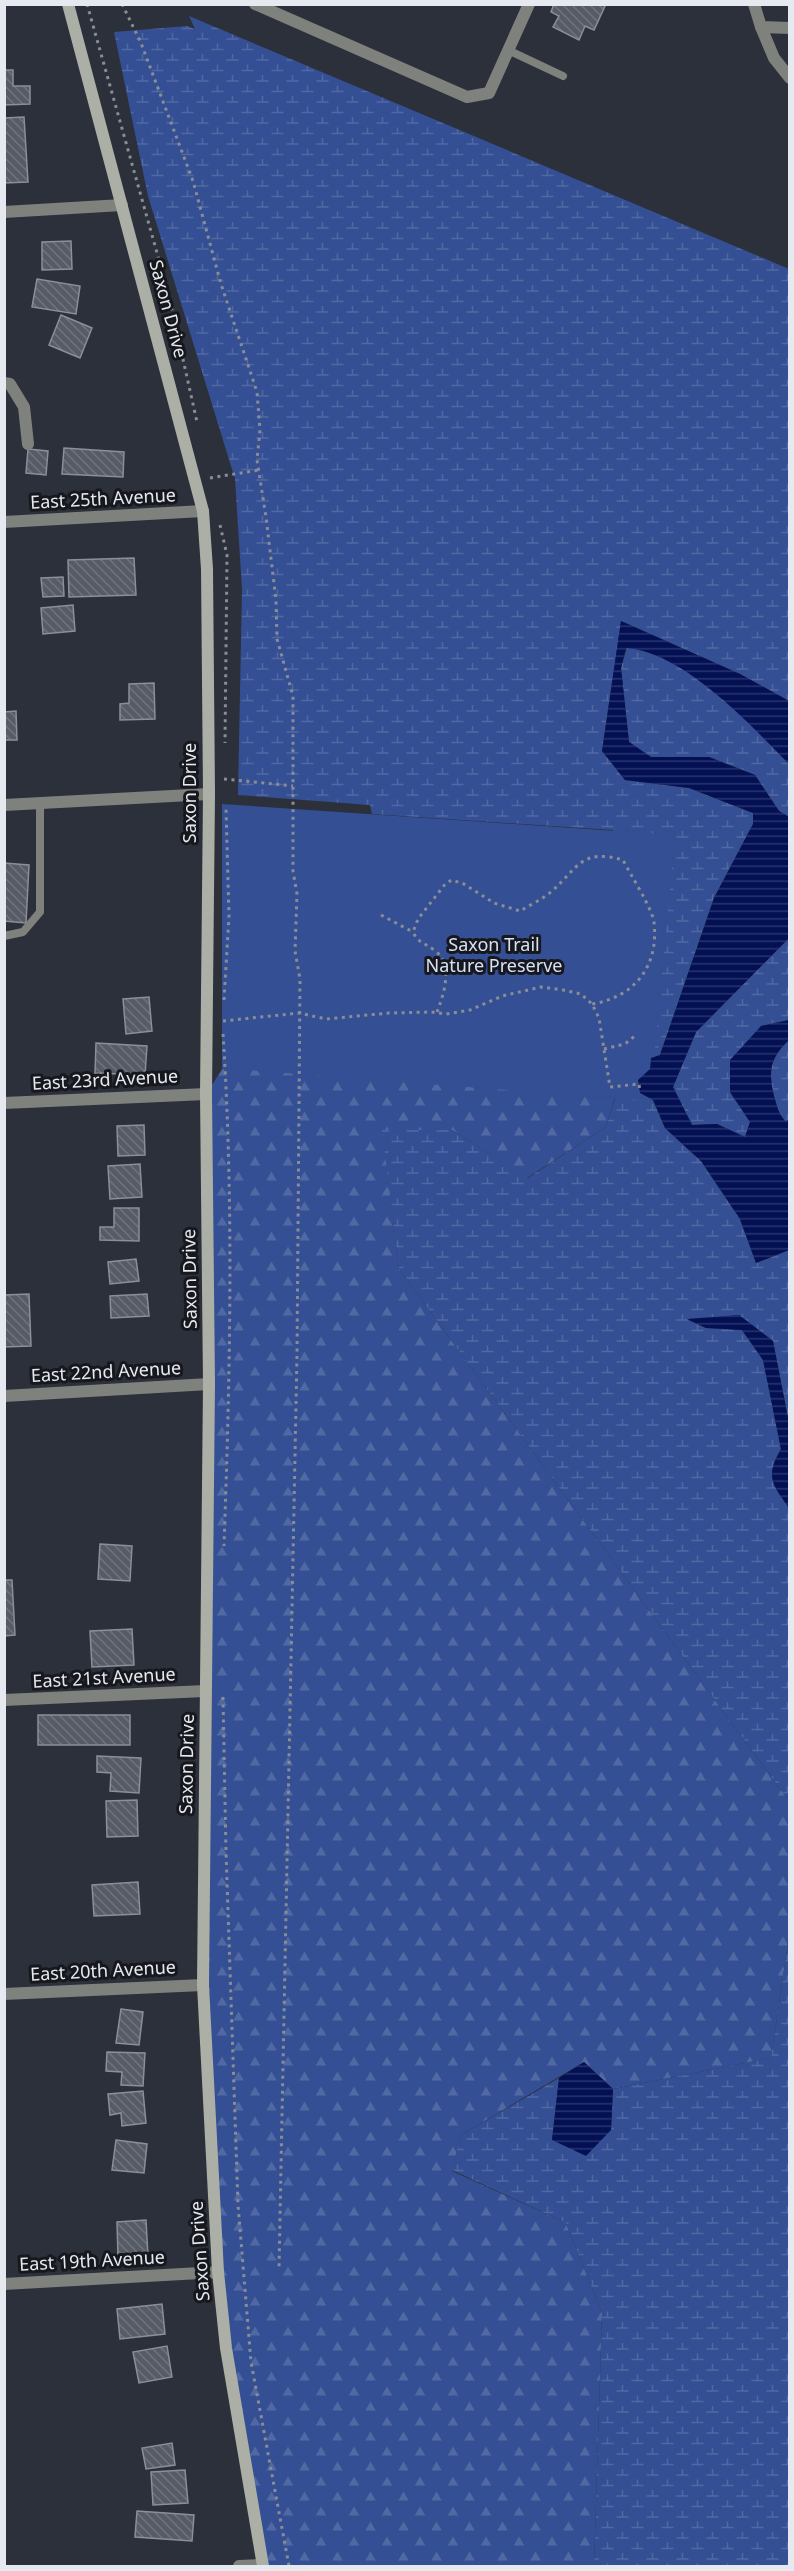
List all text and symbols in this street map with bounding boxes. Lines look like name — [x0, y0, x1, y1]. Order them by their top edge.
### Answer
street label: Saxon Drive — [144, 257, 194, 360]
street label: East 25th Avenue — [29, 482, 176, 514]
street label: Saxon Drive — [177, 743, 201, 843]
park label: Saxon Trail Nature Preserve — [426, 932, 562, 977]
street label: East 23rd Avenue — [31, 1063, 179, 1095]
street label: Saxon Drive — [176, 1229, 202, 1329]
street label: East 22nd Avenue — [30, 1355, 182, 1387]
street label: East 21st Avenue — [32, 1661, 176, 1693]
street label: Saxon Drive — [173, 1714, 199, 1814]
street label: East 20th Avenue — [29, 1954, 176, 1986]
street label: Saxon Drive — [184, 2200, 214, 2302]
street label: East 19th Avenue — [18, 2244, 165, 2276]

